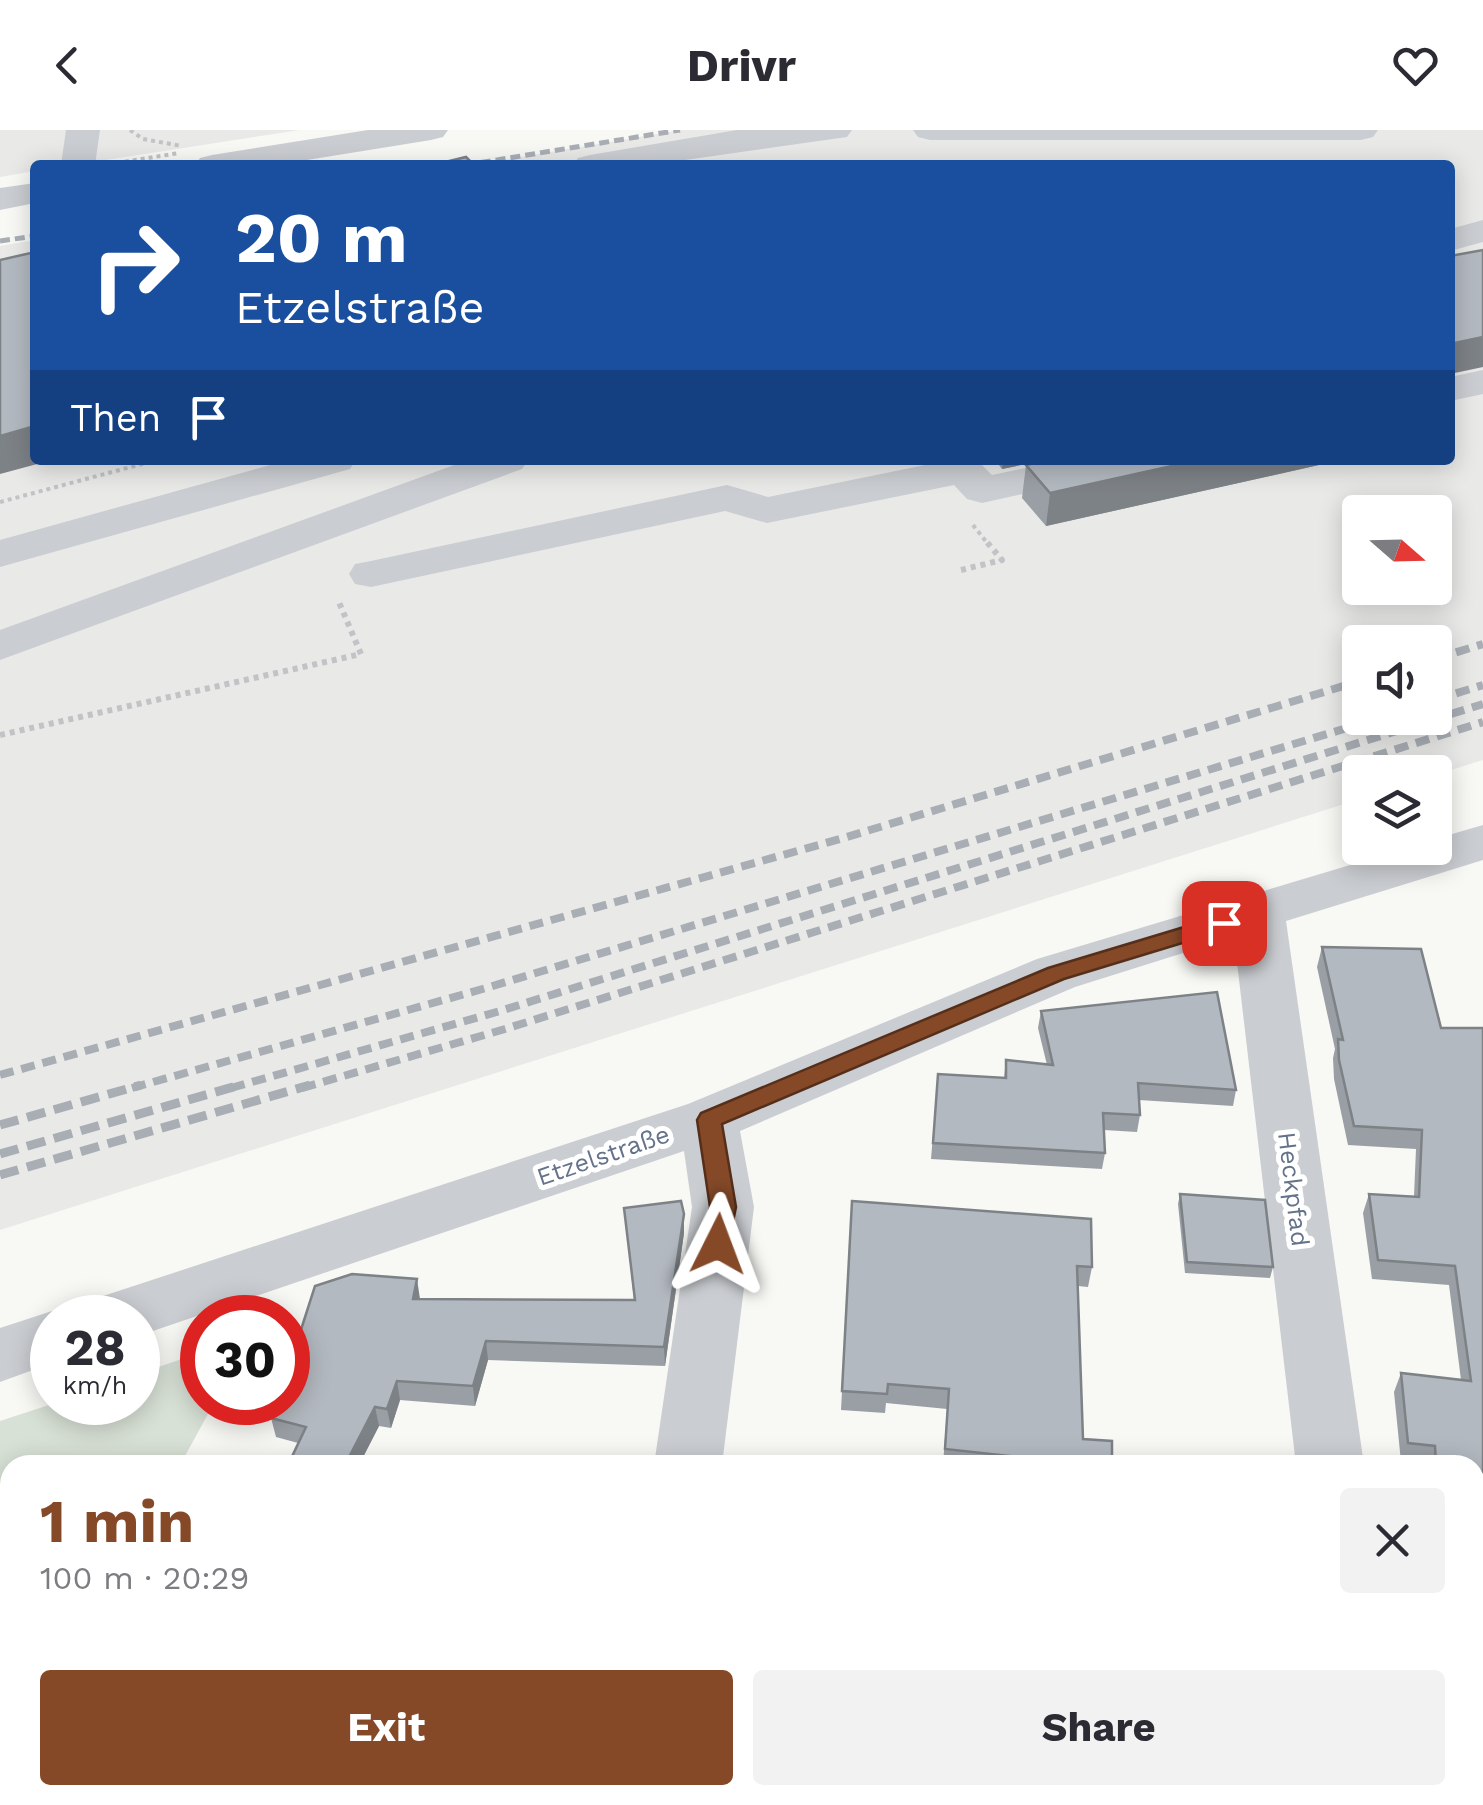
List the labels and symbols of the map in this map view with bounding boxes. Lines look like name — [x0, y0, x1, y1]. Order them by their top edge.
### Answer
north arrow — [1342, 495, 1452, 605]
pin — [1182, 881, 1267, 966]
street label: Etzelstraße — [533, 1119, 673, 1192]
street label: Heckpfad — [1272, 1130, 1315, 1248]
position arrow — [666, 1192, 770, 1296]
speed limit sign: 30 — [180, 1295, 310, 1425]

